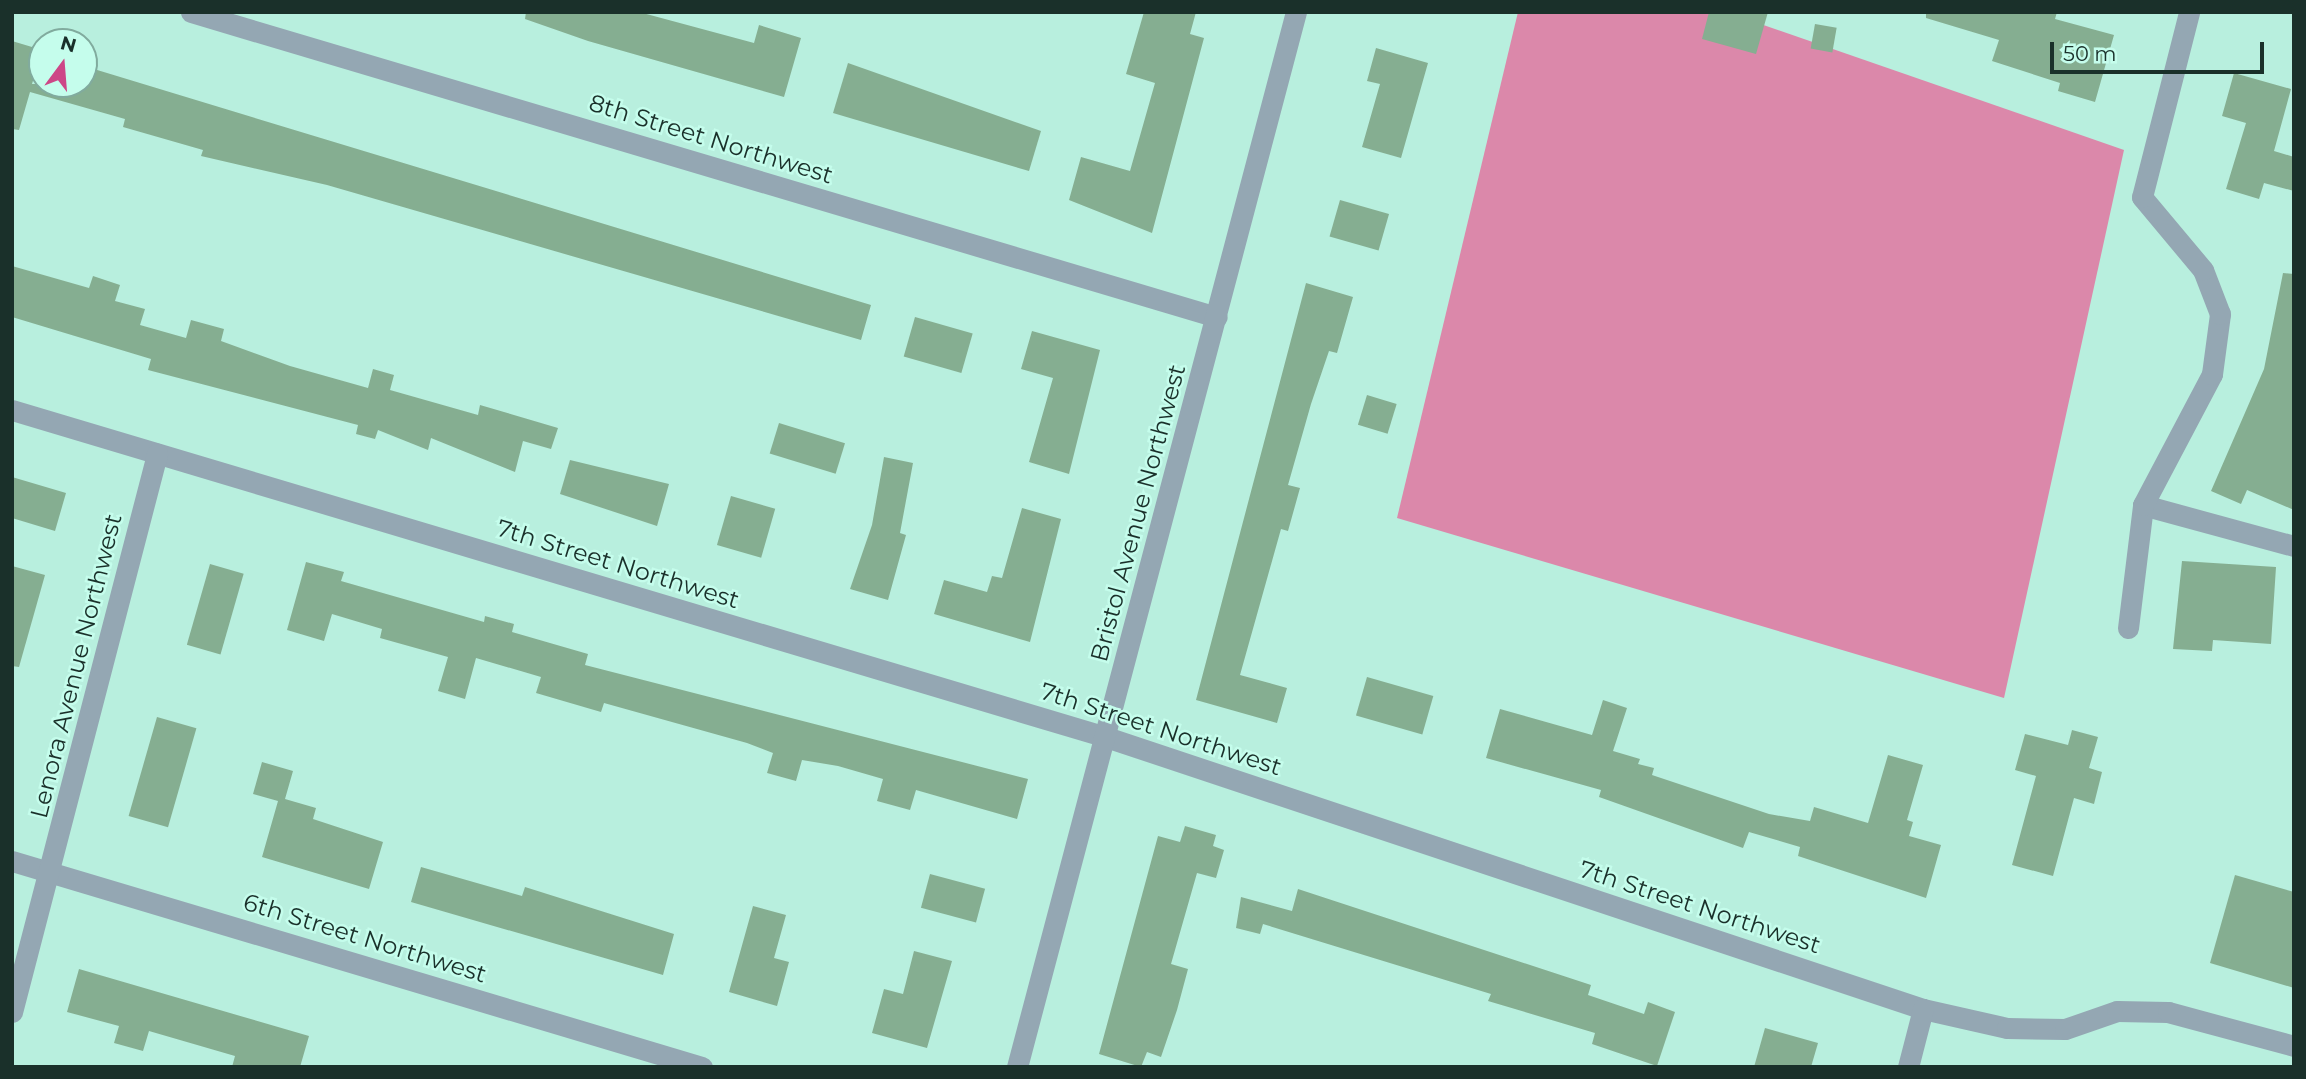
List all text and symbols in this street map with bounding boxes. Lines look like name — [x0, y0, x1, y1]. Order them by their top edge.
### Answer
north arrow — [28, 28, 98, 98]
scale bar — [2054, 28, 2268, 72]
text: N — [58, 31, 79, 57]
text: 50 m — [2063, 41, 2117, 66]
street label: 8th Street Northwest — [586, 88, 836, 190]
street label: Bristol Avenue Northwest — [1084, 361, 1192, 665]
street label: Lenora Avenue Northwest — [24, 511, 128, 821]
street label: 7th Street Northwest — [493, 513, 743, 615]
street label: 7th Street Northwest — [1037, 676, 1285, 782]
street label: 7th Street Northwest — [1576, 854, 1824, 960]
street label: 6th Street Northwest — [240, 887, 490, 989]

